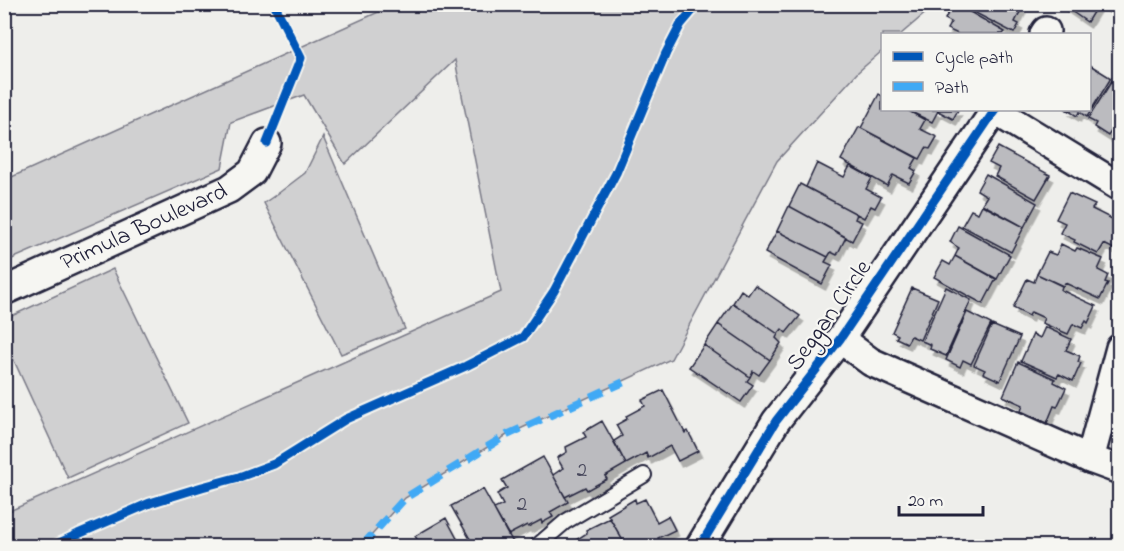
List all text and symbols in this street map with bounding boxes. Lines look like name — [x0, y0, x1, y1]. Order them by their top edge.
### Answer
legend — [881, 33, 1091, 111]
text: Cycle path — [935, 46, 1013, 72]
text: Path — [935, 76, 969, 102]
street label: Primula Boulevard — [55, 174, 234, 280]
street label: Seggan Circle — [779, 253, 881, 379]
house number: 2 — [577, 456, 587, 486]
scale bar — [899, 479, 983, 517]
text: 20 m — [908, 489, 943, 515]
house number: 2 — [517, 490, 527, 520]

